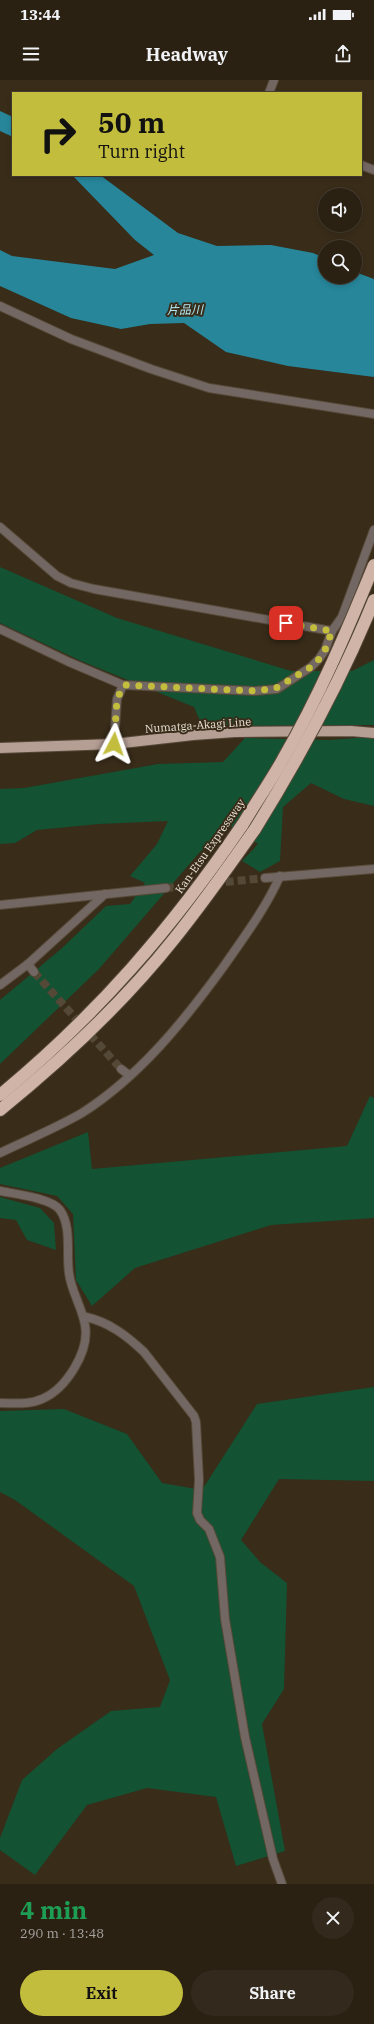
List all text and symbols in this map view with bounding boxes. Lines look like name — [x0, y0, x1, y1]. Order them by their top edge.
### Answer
text: 13:44 — [20, 5, 61, 24]
icon: menu — [20, 43, 42, 65]
text: Headway — [146, 43, 228, 66]
icon: share — [332, 43, 354, 65]
text: 50 m — [98, 104, 165, 141]
icon: right — [32, 108, 84, 160]
text: Turn right — [98, 140, 185, 163]
map controls — [318, 188, 362, 284]
button: sound — [318, 188, 362, 232]
button: search — [318, 240, 362, 284]
water label: 片品川 — [167, 302, 205, 317]
pin — [269, 606, 303, 640]
icon: arrive — [275, 612, 297, 634]
street label: Numatga-Akagi Line — [145, 714, 252, 736]
position arrow — [93, 723, 135, 765]
street label: Kan-Etsu Expressway — [172, 796, 248, 896]
text: 4 min — [20, 1894, 87, 1926]
button: close — [312, 1897, 354, 1939]
text: 290 m · 13:48 — [20, 1925, 104, 1942]
button: Exit — [20, 1970, 183, 2016]
button: Share — [191, 1970, 354, 2016]

